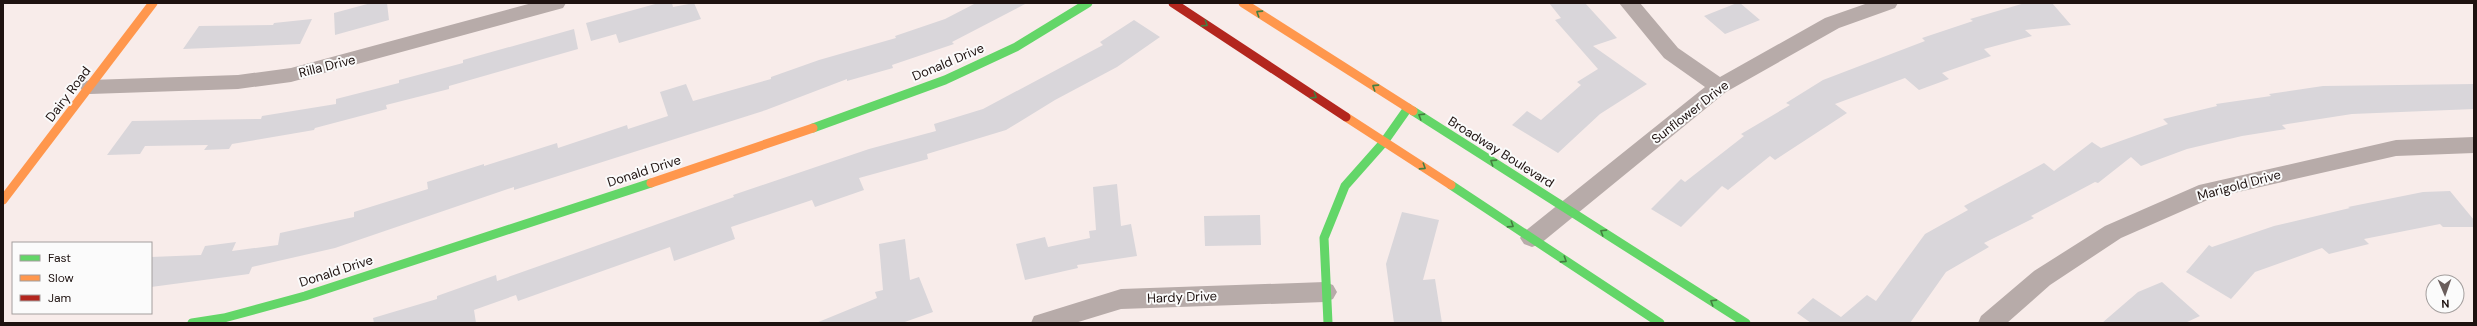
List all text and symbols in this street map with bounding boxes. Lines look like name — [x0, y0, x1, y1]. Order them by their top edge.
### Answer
one-way arrow — [1256, 10, 1263, 18]
one-way arrow — [1201, 20, 1208, 27]
street label: Donald Drive — [909, 39, 987, 85]
street label: Rilla Drive — [297, 51, 357, 81]
street label: Dairy Road — [42, 63, 94, 125]
street label: Sunflower Drive — [1648, 77, 1732, 147]
one-way arrow — [1372, 84, 1379, 92]
one-way arrow — [1310, 91, 1317, 99]
street label: Broadway Boulevard — [1445, 112, 1557, 192]
one-way arrow — [1418, 114, 1425, 121]
street label: Donald Drive — [605, 151, 683, 191]
one-way arrow — [1491, 160, 1498, 167]
one-way arrow — [1418, 162, 1425, 169]
street label: Marigold Drive — [2195, 166, 2283, 204]
one-way arrow — [1507, 220, 1514, 228]
one-way arrow — [1600, 229, 1607, 237]
legend — [12, 242, 152, 314]
text: Fast — [48, 250, 71, 266]
street label: Donald Drive — [297, 251, 375, 291]
one-way arrow — [1560, 255, 1567, 263]
text: Slow — [48, 270, 74, 286]
north arrow — [2425, 274, 2465, 314]
street label: Hardy Drive — [1147, 287, 1217, 307]
text: Jam — [48, 290, 71, 306]
text: N — [2441, 297, 2450, 311]
one-way arrow — [1710, 299, 1717, 307]

